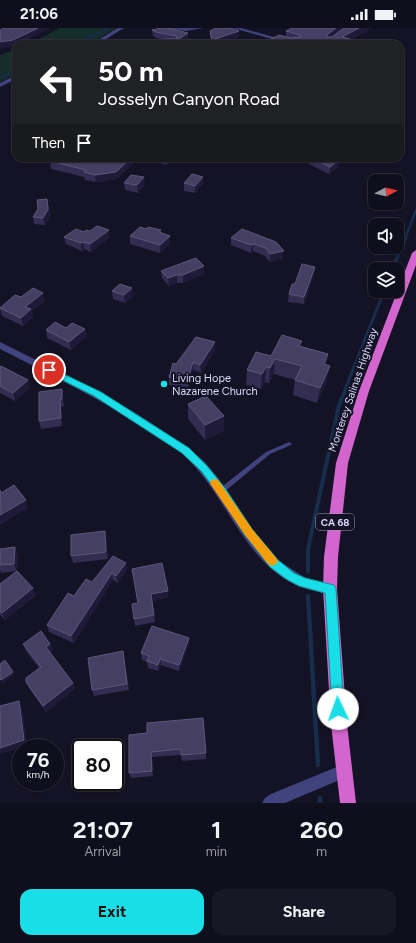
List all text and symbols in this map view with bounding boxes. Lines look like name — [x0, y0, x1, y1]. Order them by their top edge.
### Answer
text: 21:06 — [20, 5, 58, 23]
text: 50 m — [98, 54, 164, 88]
icon: left — [32, 56, 84, 108]
text: Josselyn Canyon Road — [98, 88, 280, 110]
icon: arrive — [73, 132, 95, 154]
text: Then — [32, 134, 65, 152]
north arrow — [368, 174, 404, 210]
map controls — [368, 174, 404, 298]
button: sound — [368, 218, 404, 254]
button: layers — [368, 262, 404, 298]
street label: Monterey Salinas Highway — [326, 326, 380, 454]
pin — [32, 353, 66, 387]
icon: arrive — [38, 359, 60, 381]
place label: Living Hope Nazarene Church — [172, 372, 258, 398]
marker: Living Hope Nazarene Church — [159, 379, 169, 389]
road number: CA 68 — [316, 514, 354, 530]
position arrow — [317, 688, 359, 730]
speed limit sign: 80 — [72, 739, 124, 791]
text: 76 — [27, 748, 49, 772]
text: km/h — [27, 768, 49, 781]
text: 21:07 — [73, 815, 133, 844]
text: 1 — [211, 815, 221, 844]
text: 260 — [300, 815, 343, 844]
text: Arrival — [85, 844, 121, 859]
text: min — [206, 844, 227, 859]
text: m — [316, 844, 327, 859]
button: Exit — [20, 889, 204, 935]
button: Share — [212, 889, 396, 935]

